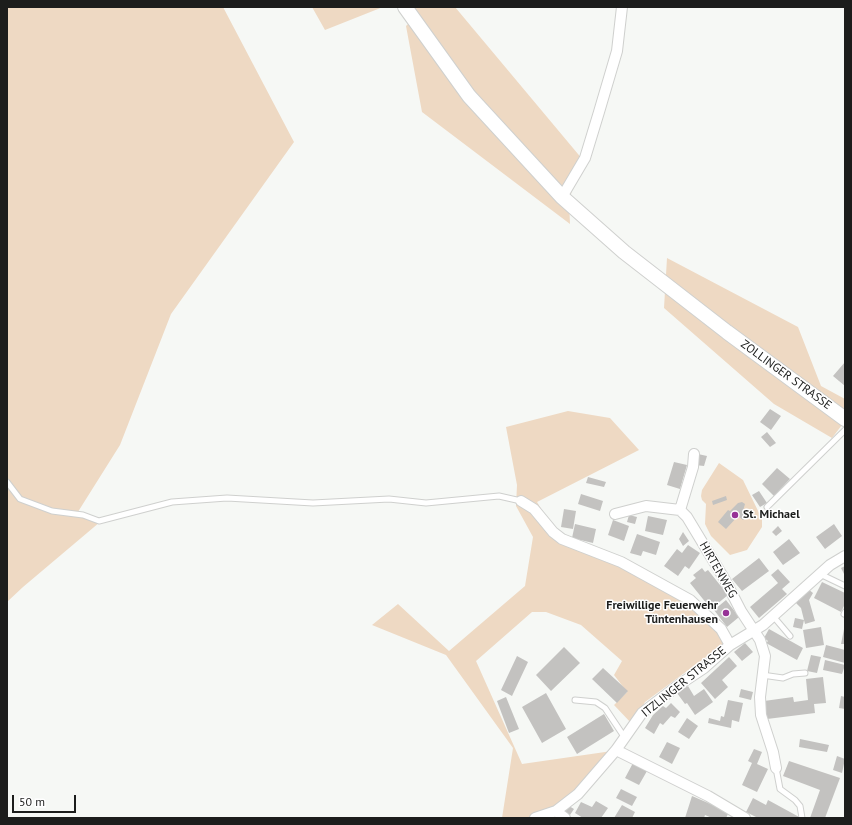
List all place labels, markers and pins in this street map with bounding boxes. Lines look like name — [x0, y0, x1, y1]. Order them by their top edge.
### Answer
place label: St. Michael — [743, 508, 800, 522]
marker: St. Michael — [730, 510, 740, 520]
place label: Freiwillige Feuerwehr Tüntenhausen — [606, 599, 718, 627]
marker: Freiwillige Feuerwehr Tüntenhausen — [721, 608, 731, 618]

